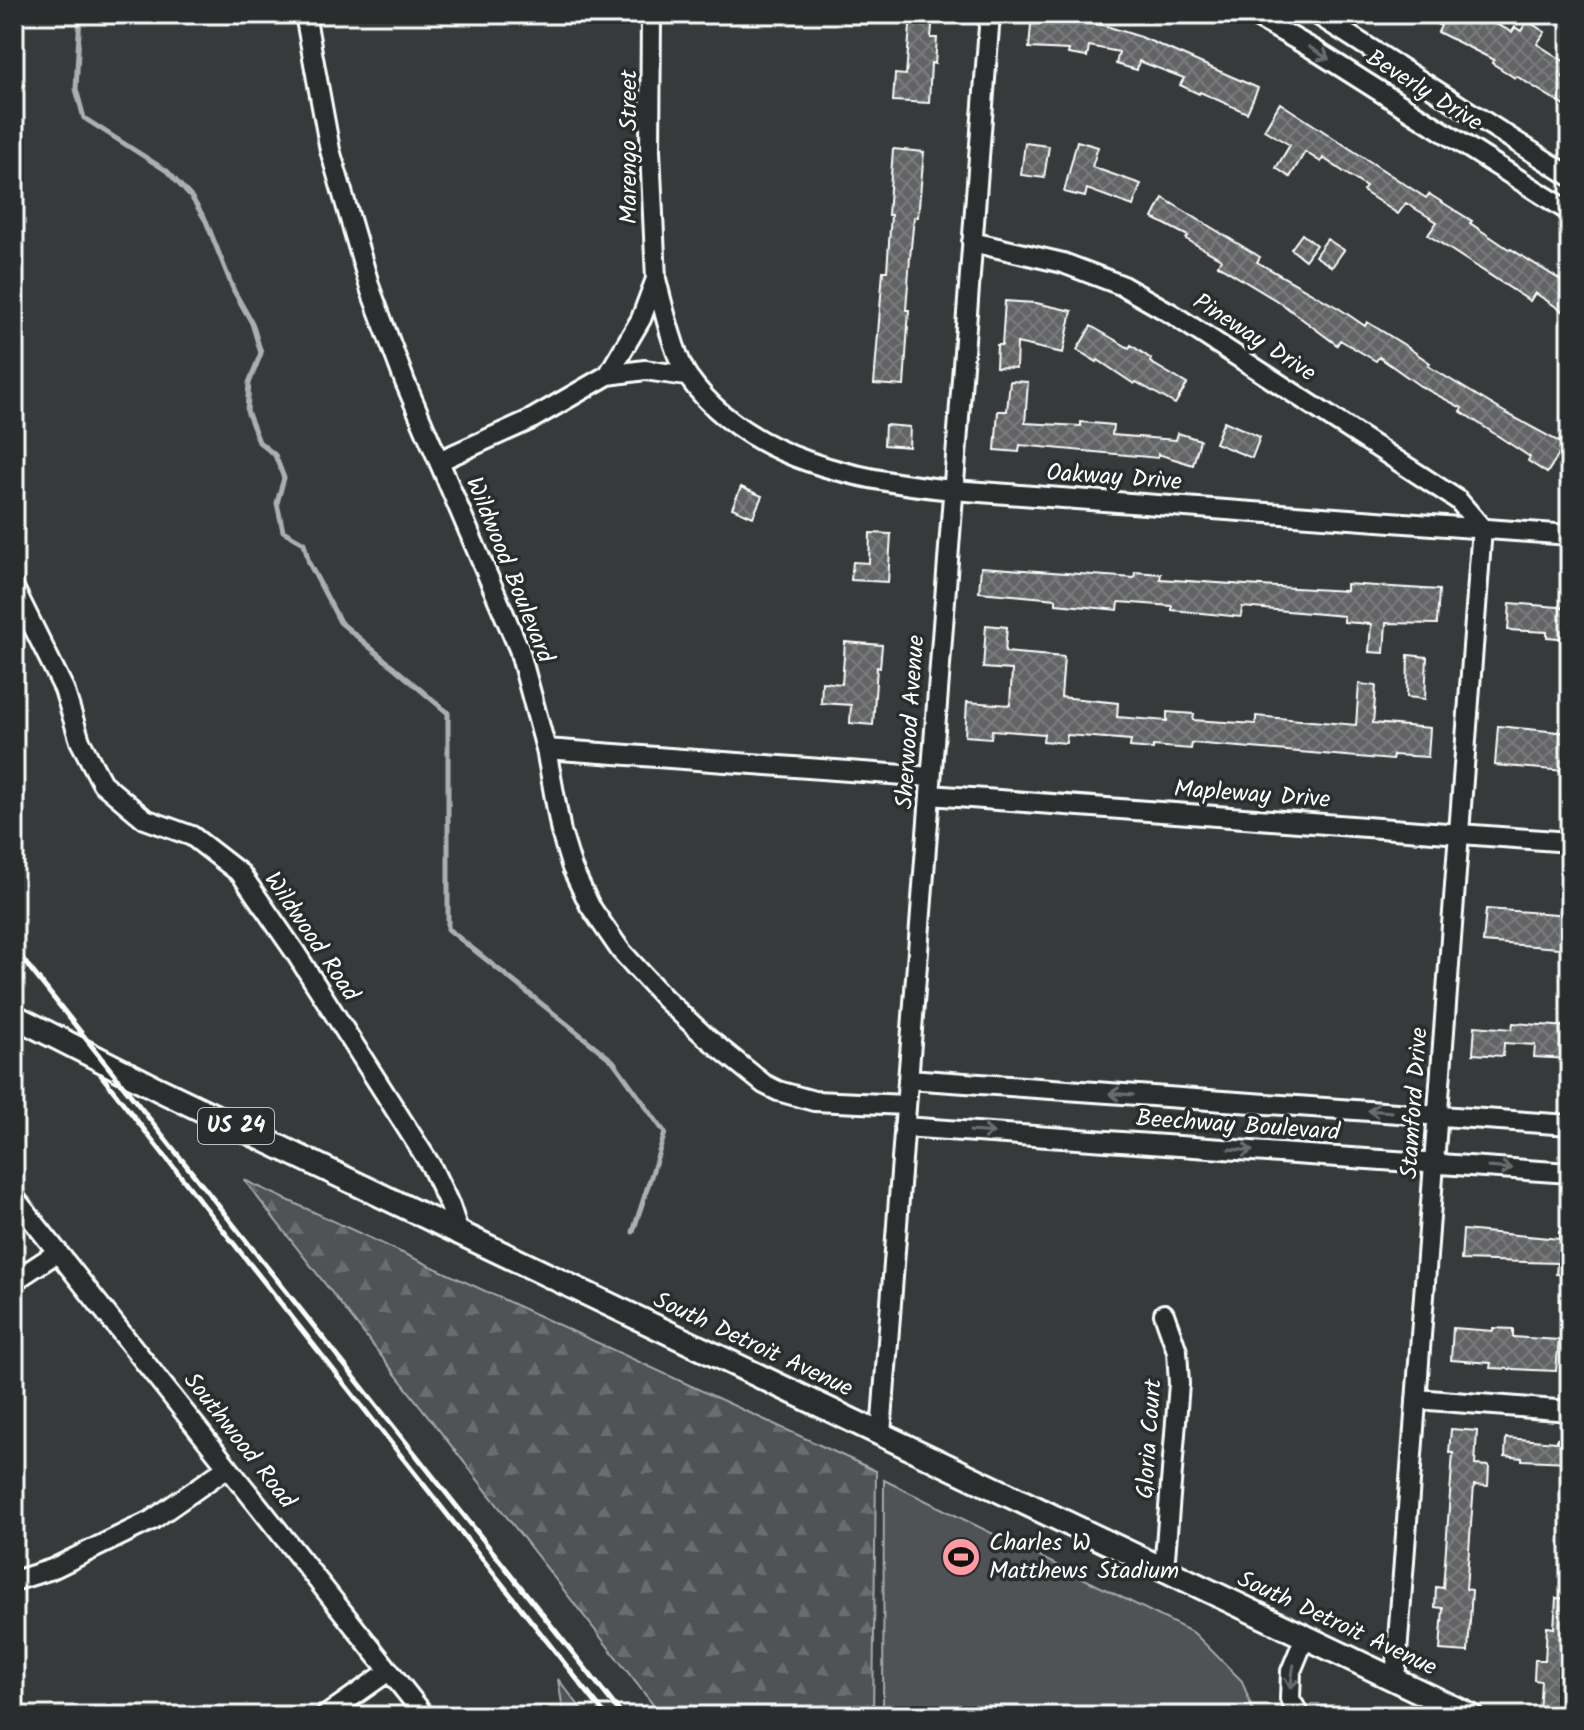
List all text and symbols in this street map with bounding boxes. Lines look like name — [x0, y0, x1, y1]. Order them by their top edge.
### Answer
street label: Beverly Drive — [1358, 40, 1490, 143]
one-way arrow — [1307, 45, 1330, 61]
street label: Marengo Street — [610, 69, 649, 224]
street label: Pineway Drive — [1184, 283, 1324, 393]
street label: Oakway Drive — [1045, 454, 1183, 502]
street label: Wildwood Boulevard — [454, 471, 564, 670]
street label: Sherwood Avenue — [885, 633, 937, 810]
street label: Mapleway Drive — [1172, 770, 1332, 820]
street label: Wildwood Road — [253, 864, 370, 1011]
street label: Stamford Drive — [1390, 1026, 1440, 1180]
one-way arrow — [1108, 1086, 1135, 1101]
street label: Beechway Boulevard — [1135, 1099, 1342, 1153]
one-way arrow — [1368, 1103, 1394, 1118]
road number: US 24 — [198, 1108, 274, 1144]
one-way arrow — [968, 1125, 995, 1140]
one-way arrow — [1227, 1143, 1254, 1158]
one-way arrow — [1486, 1161, 1513, 1176]
street label: South Detroit Avenue — [647, 1282, 860, 1409]
street label: Southwood Road — [173, 1364, 306, 1519]
street label: Gloria Court — [1126, 1377, 1174, 1500]
place label: Charles W Matthews Stadium — [989, 1524, 1179, 1591]
sports icon: Charles W Matthews Stadium — [940, 1536, 982, 1578]
street label: South Detroit Avenue — [1231, 1561, 1444, 1688]
one-way arrow — [1284, 1664, 1299, 1689]

